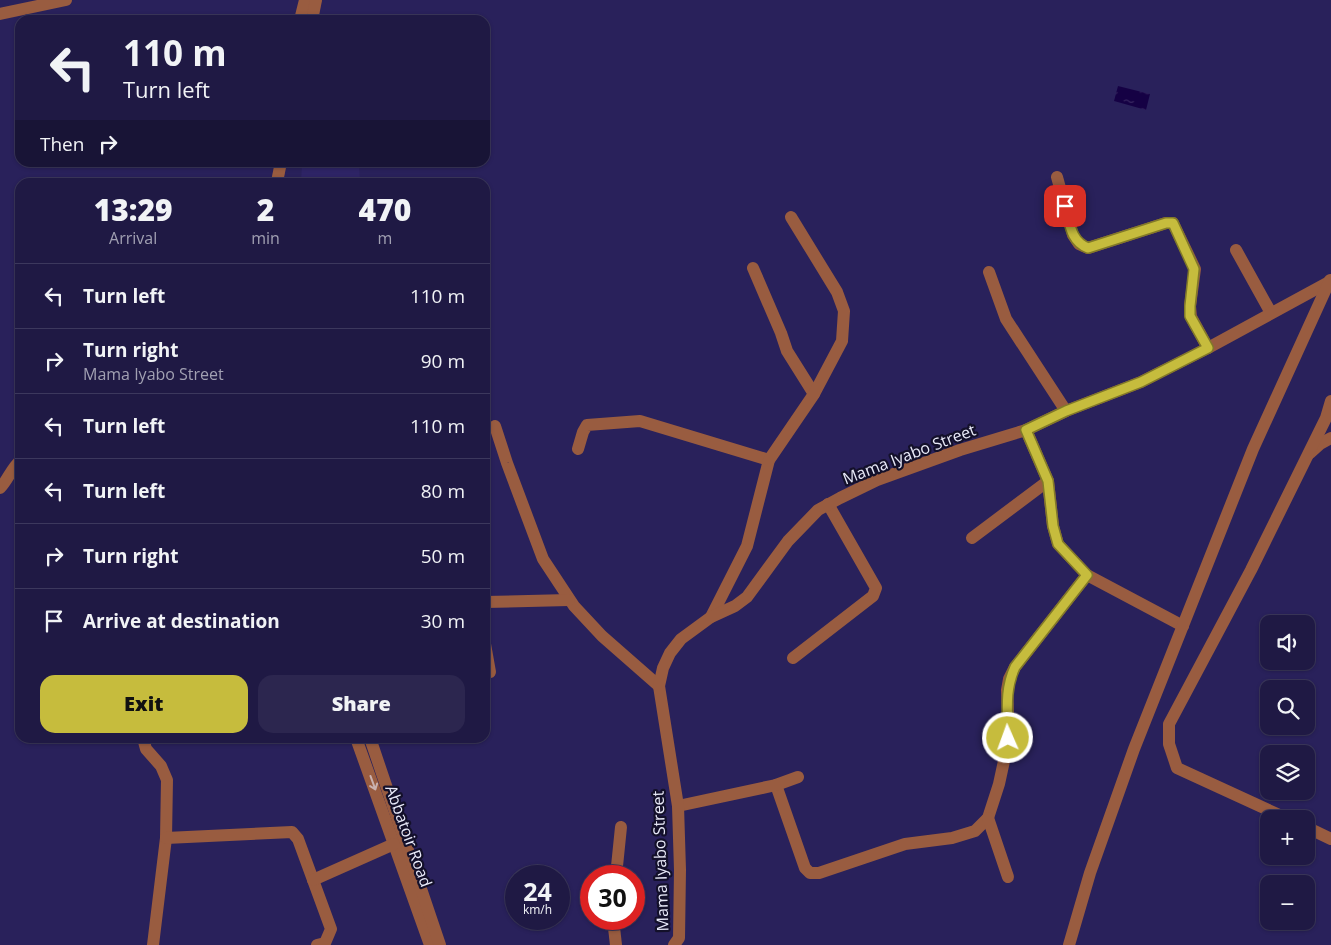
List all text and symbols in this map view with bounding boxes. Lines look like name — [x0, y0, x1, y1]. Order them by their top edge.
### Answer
text: 110 m — [123, 29, 227, 76]
icon: left — [40, 35, 105, 100]
text: Turn left — [123, 74, 210, 104]
icon: right — [94, 130, 122, 158]
text: Then — [40, 131, 84, 157]
pin — [1044, 185, 1086, 227]
text: 13:29 — [94, 189, 173, 230]
text: 2 — [257, 189, 274, 230]
text: 470 — [359, 189, 411, 230]
icon: arrive — [1051, 192, 1079, 220]
text: Arrival — [109, 227, 157, 249]
text: min — [251, 227, 280, 249]
text: m — [378, 227, 392, 249]
icon: left — [40, 282, 68, 310]
text: Turn left — [83, 283, 165, 309]
text: 110 m — [410, 283, 465, 309]
text: Turn right — [83, 337, 178, 363]
icon: right — [40, 347, 68, 375]
text: 90 m — [421, 348, 465, 374]
text: Mama Iyabo Street — [83, 363, 224, 385]
icon: left — [40, 412, 68, 440]
text: Turn left — [83, 413, 165, 439]
text: 110 m — [410, 413, 465, 439]
street label: Mama Iyabo Street — [839, 418, 979, 489]
icon: left — [40, 477, 68, 505]
text: Turn left — [83, 478, 165, 504]
text: 80 m — [421, 478, 465, 504]
icon: right — [40, 542, 68, 570]
text: Turn right — [83, 543, 178, 569]
text: 50 m — [421, 543, 465, 569]
icon: arrive — [40, 607, 68, 635]
text: Arrive at destination — [83, 608, 280, 634]
text: 30 m — [421, 608, 465, 634]
map controls — [1260, 615, 1315, 930]
button: sound — [1260, 615, 1315, 670]
button: Exit — [40, 675, 248, 733]
button: Share — [258, 675, 465, 733]
button: search — [1260, 680, 1315, 735]
position arrow — [981, 711, 1033, 763]
button: layers — [1260, 745, 1315, 800]
one-way arrow — [369, 775, 378, 791]
street label: Abbatoir Road — [380, 782, 438, 890]
street label: Mama Iyabo Street — [647, 790, 673, 932]
button: + — [1260, 810, 1315, 865]
speed limit sign: 30 — [580, 865, 645, 930]
text: 24 — [523, 874, 552, 908]
button: − — [1260, 875, 1315, 930]
text: km/h — [523, 901, 552, 918]

